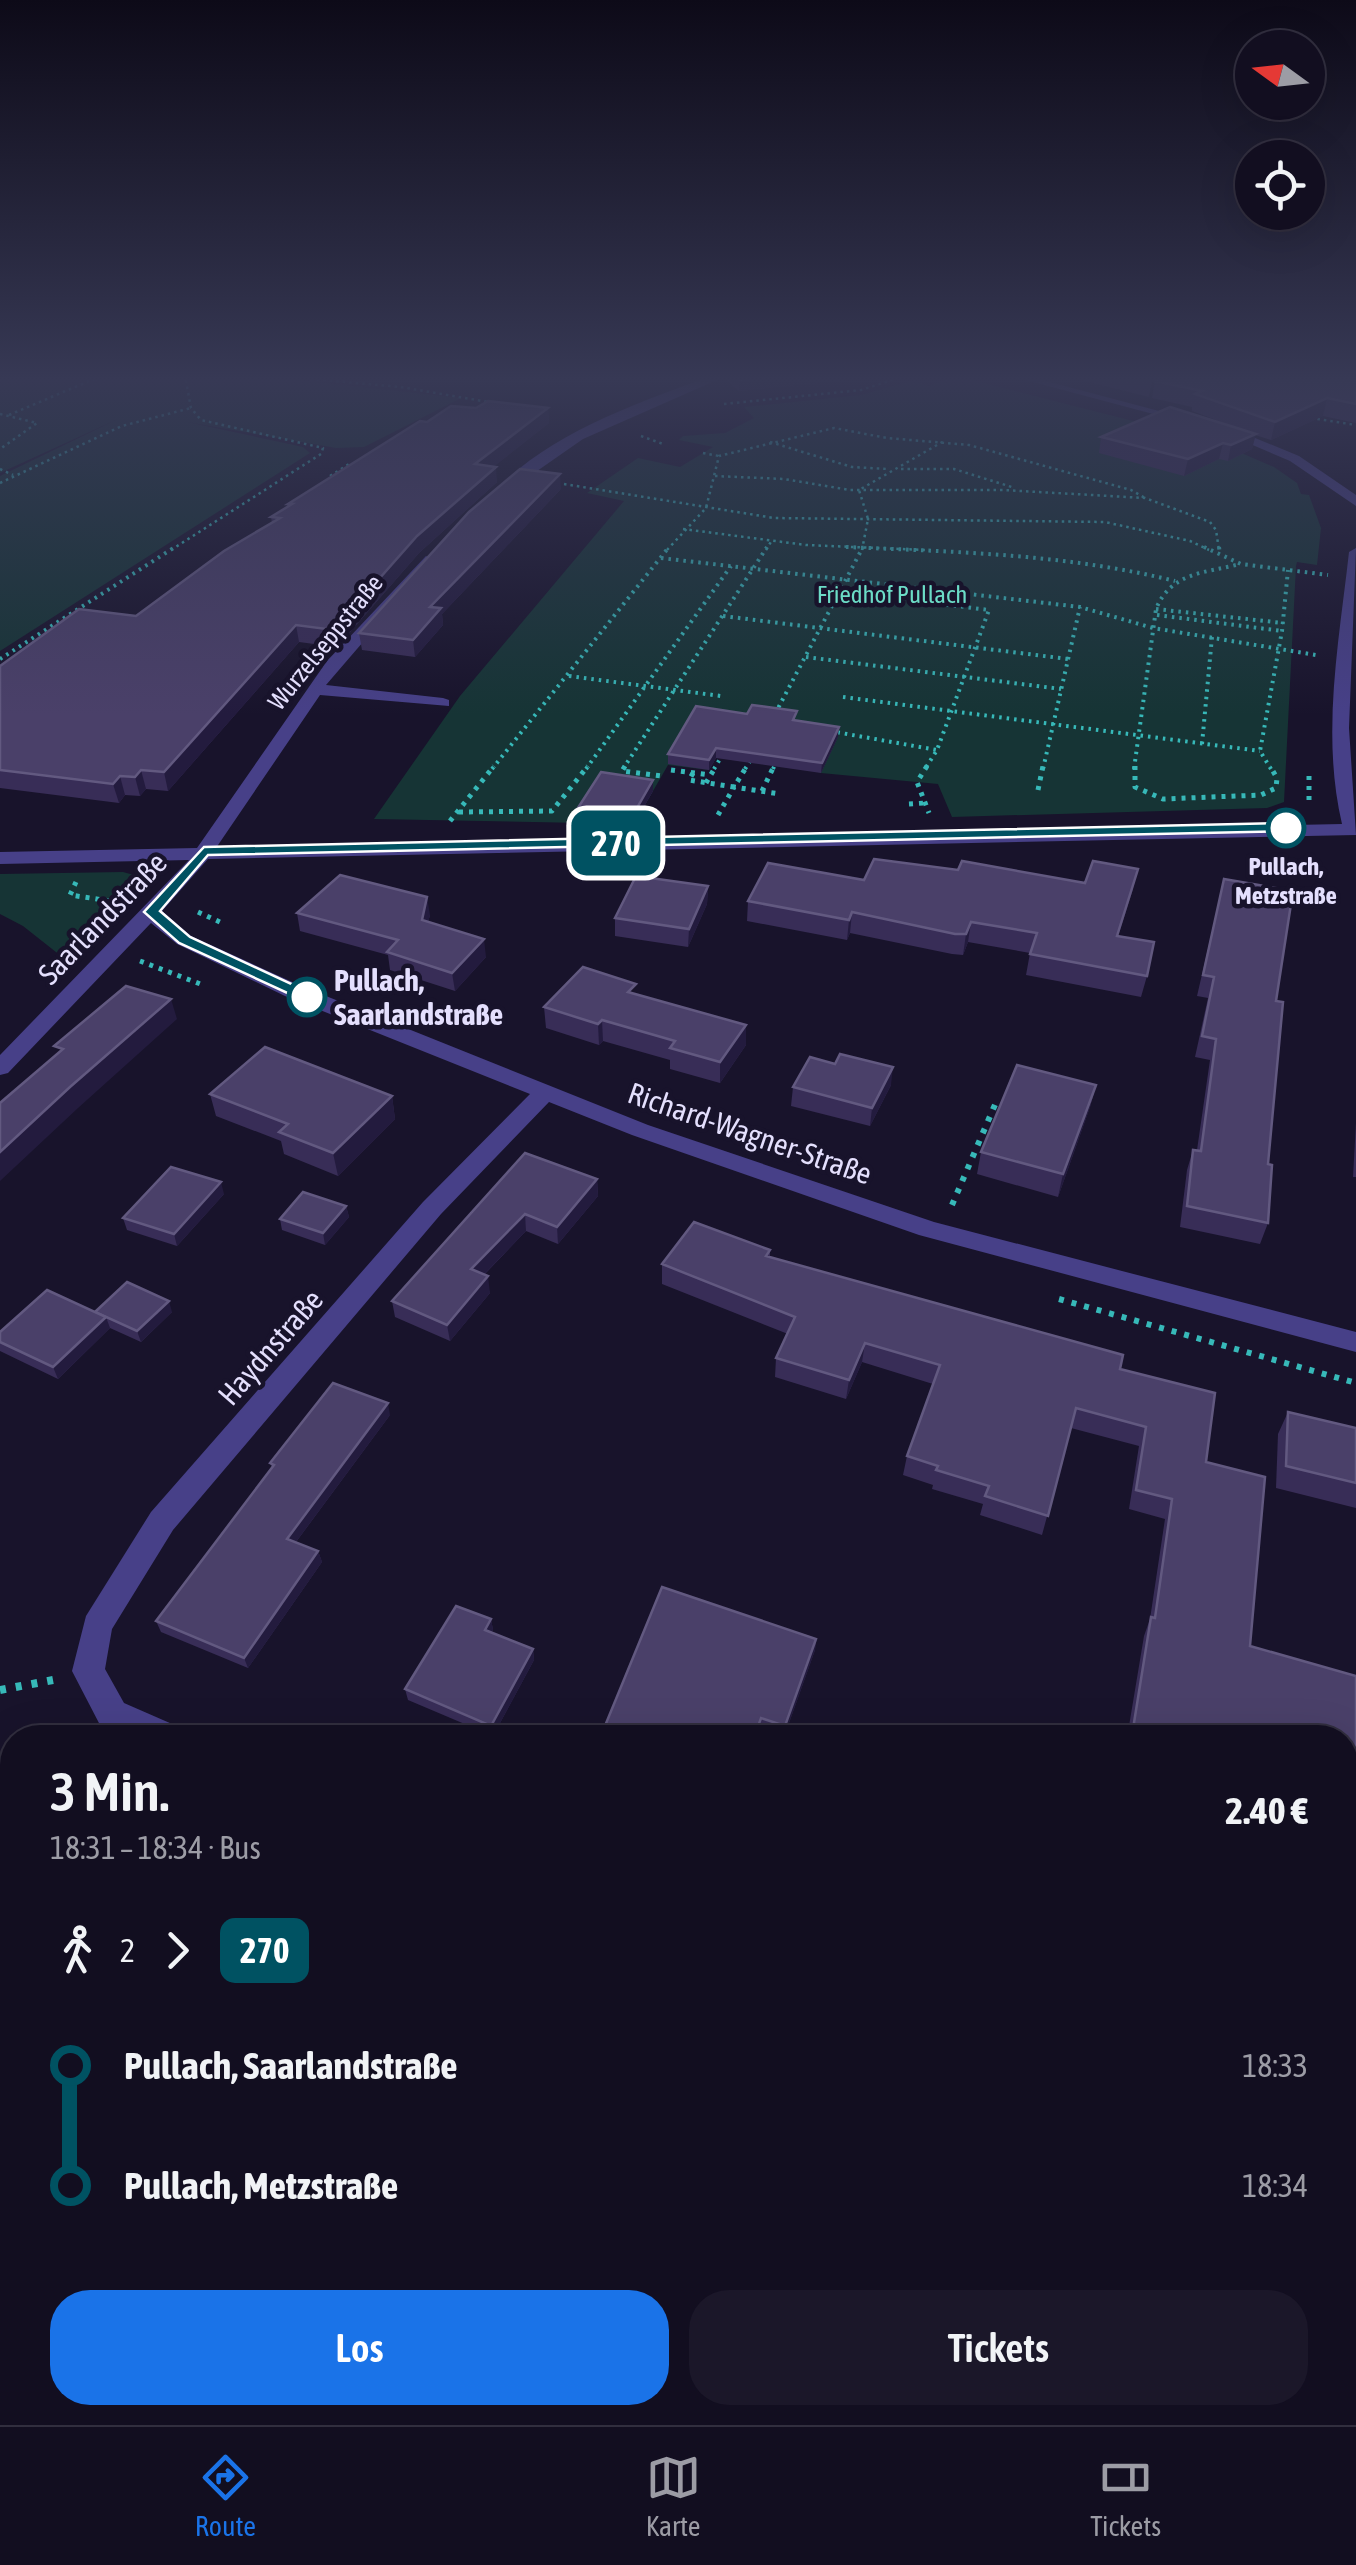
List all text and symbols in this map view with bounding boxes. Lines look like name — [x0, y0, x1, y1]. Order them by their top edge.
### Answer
north arrow — [1235, 30, 1325, 120]
map controls — [1235, 30, 1325, 230]
button: locate — [1235, 140, 1325, 230]
street label: Wurzelseppstraße — [262, 569, 388, 715]
park label: Friedhof Pullach — [817, 580, 967, 608]
marker: Pullach, Metzstraße — [1267, 809, 1305, 847]
line badge: 270 — [558, 810, 674, 876]
text: 270 — [591, 823, 641, 863]
street label: Saarlandstraße — [31, 845, 173, 991]
place label: Pullach, Metzstraße — [1235, 852, 1337, 909]
place label: Pullach, Saarlandstraße — [334, 963, 503, 1031]
marker: Pullach, Saarlandstraße — [288, 978, 326, 1016]
street label: Richard-Wagner-Straße — [624, 1075, 876, 1191]
street label: Haydnstraße — [211, 1282, 329, 1412]
text: 3 Min. — [50, 1760, 169, 1823]
text: 2.40 € — [1225, 1789, 1308, 1832]
text: 18:31 – 18:34 · Bus — [50, 1829, 261, 1866]
icon: walk — [50, 1923, 105, 1978]
icon: forward — [150, 1923, 205, 1978]
text: 270 — [240, 1930, 289, 1970]
text: 2 — [120, 1932, 135, 1969]
text: Pullach, Saarlandstraße — [124, 2044, 458, 2087]
text: 18:33 — [1242, 2047, 1308, 2084]
text: Pullach, Metzstraße — [124, 2164, 398, 2207]
text: 18:34 — [1242, 2167, 1308, 2204]
button: Los — [50, 2290, 669, 2405]
button: Tickets — [689, 2290, 1308, 2405]
tab: Route — [195, 2450, 256, 2542]
tab: Karte — [646, 2450, 701, 2542]
tab: Tickets — [1090, 2450, 1161, 2542]

